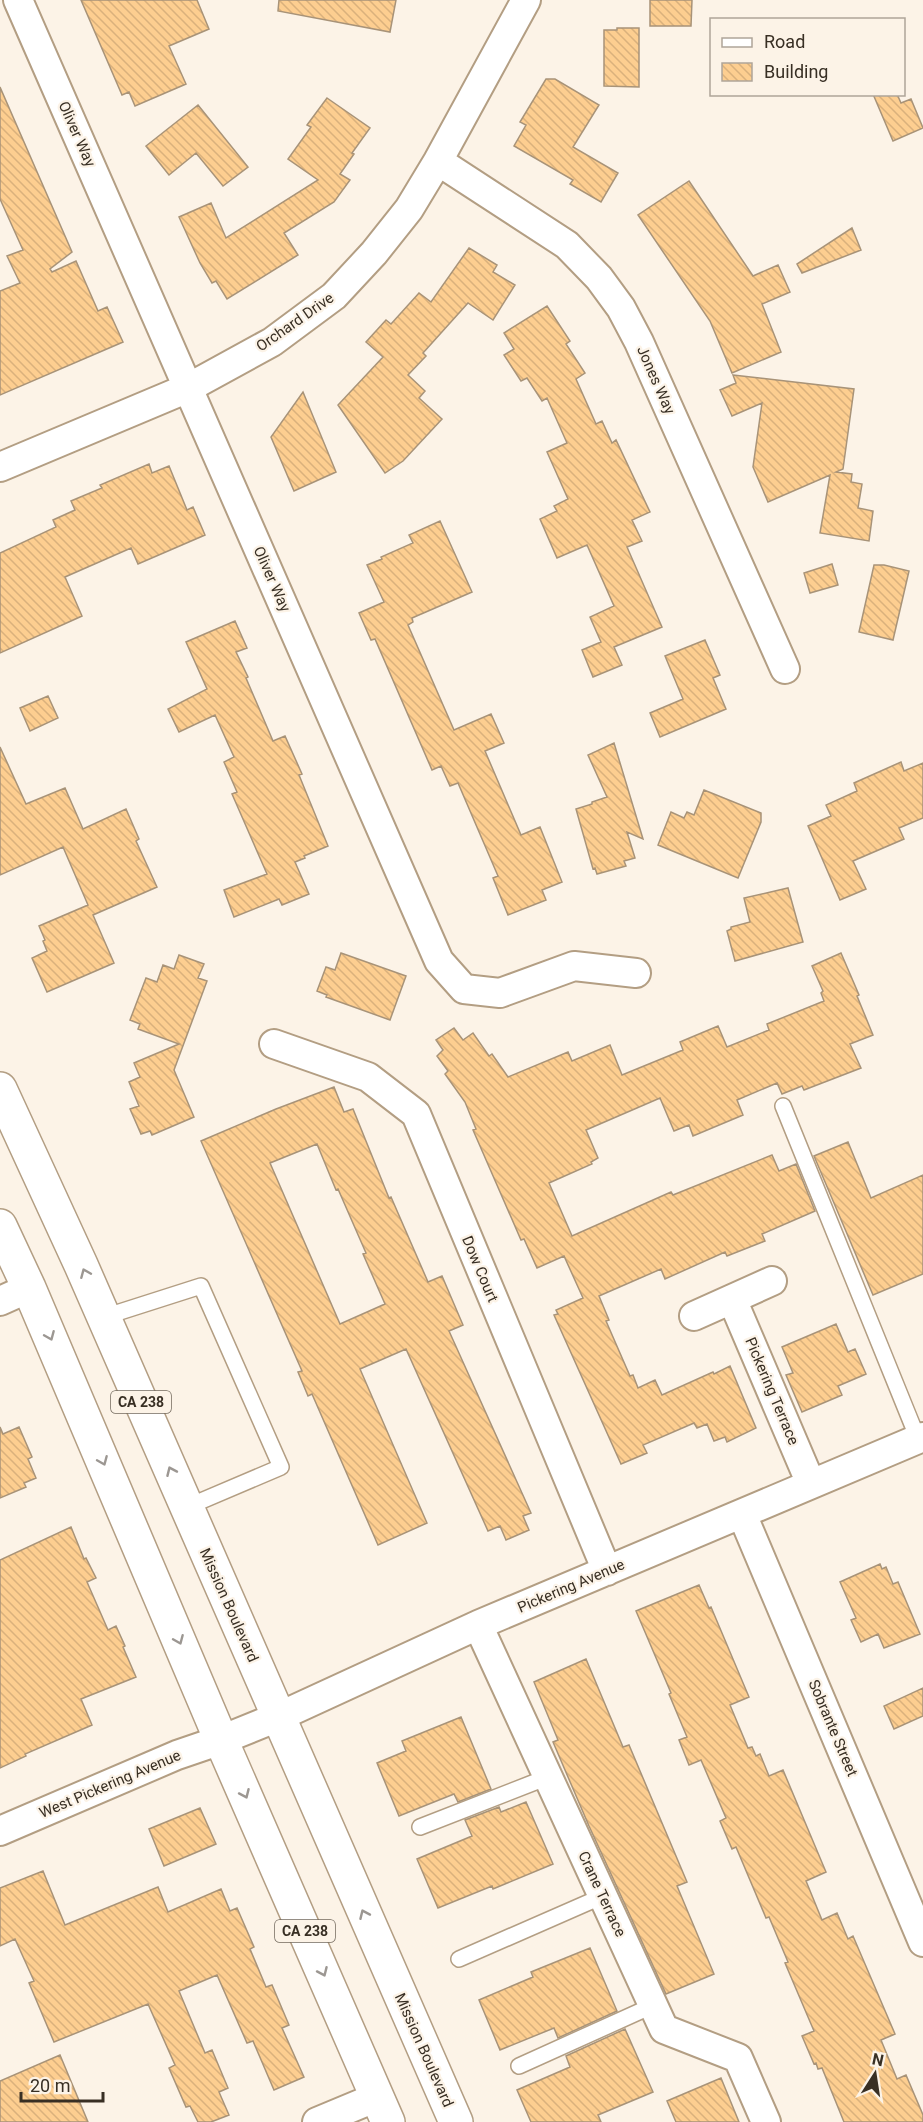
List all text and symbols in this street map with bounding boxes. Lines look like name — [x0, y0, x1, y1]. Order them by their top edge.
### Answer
legend — [710, 18, 905, 96]
text: Road — [764, 31, 805, 52]
text: Building — [764, 61, 828, 82]
street label: Oliver Way — [55, 98, 99, 170]
street label: Orchard Drive — [253, 289, 337, 355]
street label: Jones Way — [633, 343, 679, 417]
street label: Oliver Way — [250, 543, 294, 615]
street label: Dow Court — [458, 1233, 502, 1305]
one-way arrow — [80, 1268, 92, 1279]
one-way arrow — [43, 1330, 55, 1341]
street label: Pickering Terrace — [741, 1334, 803, 1448]
road number: CA 238 — [111, 1391, 171, 1413]
one-way arrow — [96, 1455, 108, 1466]
one-way arrow — [166, 1466, 178, 1477]
street label: Mission Boulevard — [196, 1545, 262, 1665]
street label: Pickering Avenue — [515, 1555, 627, 1617]
one-way arrow — [172, 1634, 184, 1645]
street label: Sobrante Street — [805, 1677, 861, 1779]
street label: West Pickering Avenue — [37, 1746, 184, 1822]
one-way arrow — [238, 1787, 250, 1798]
street label: Crane Terrace — [574, 1848, 630, 1940]
one-way arrow — [359, 1909, 371, 1920]
road number: CA 238 — [275, 1920, 335, 1942]
one-way arrow — [315, 1966, 327, 1977]
street label: Mission Boulevard — [391, 1990, 457, 2110]
north arrow — [845, 2044, 905, 2104]
text: N — [871, 2049, 886, 2070]
scale bar — [21, 2065, 104, 2103]
text: 20 m — [30, 2075, 70, 2096]

